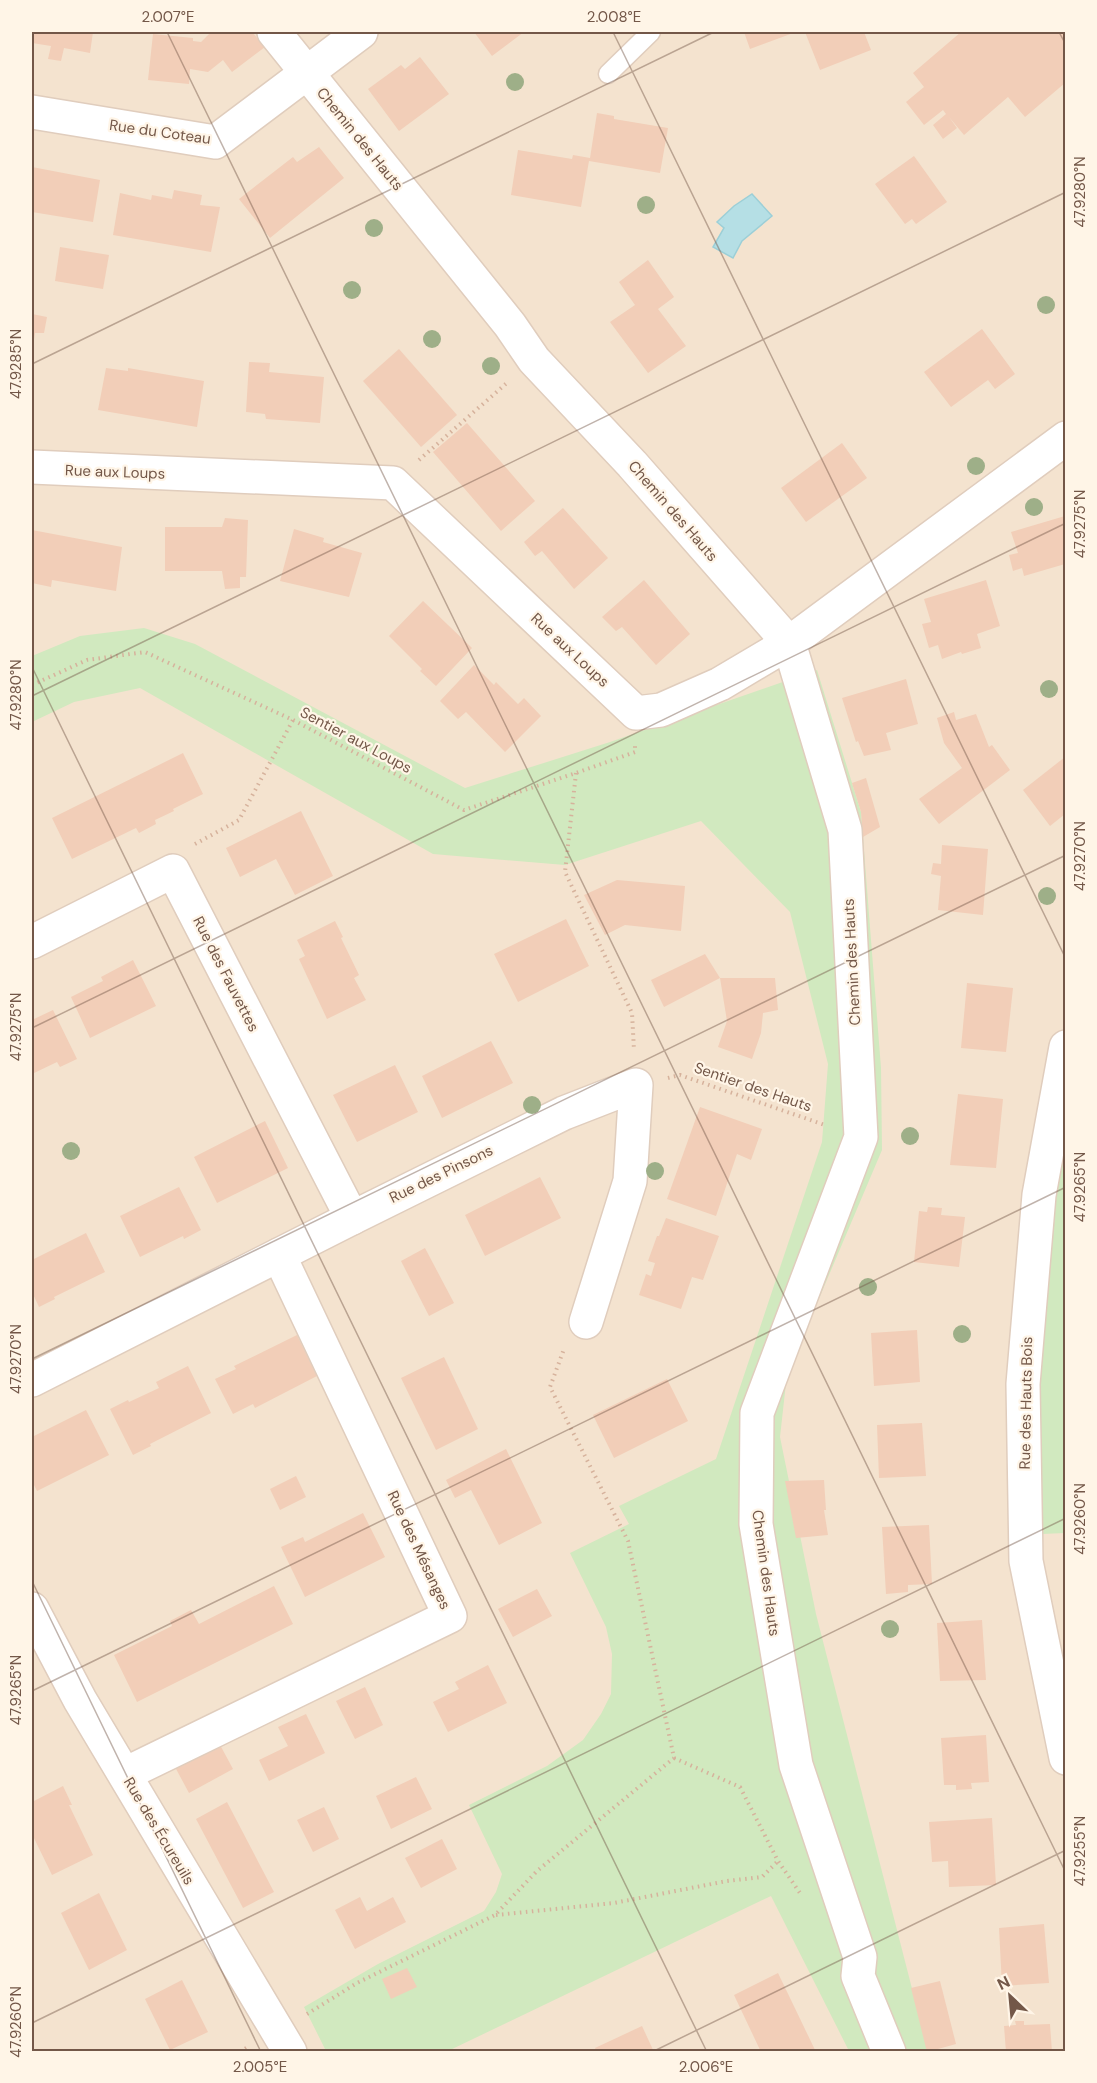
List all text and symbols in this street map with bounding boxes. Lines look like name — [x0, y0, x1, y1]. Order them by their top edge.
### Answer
text: 2.007°E — [142, 7, 194, 27]
text: 2.008°E — [587, 7, 641, 27]
street label: Chemin des Hauts — [312, 83, 408, 195]
street label: Rue du Coteau — [108, 115, 212, 149]
text: 47.9280°N — [1070, 156, 1090, 228]
text: 47.9285°N — [6, 329, 26, 399]
street label: Chemin des Hauts — [624, 456, 722, 566]
street label: Rue aux Loups — [65, 460, 165, 484]
text: 47.9275°N — [1070, 490, 1090, 558]
street label: Rue aux Loups — [527, 609, 613, 691]
text: 47.9280°N — [6, 659, 26, 731]
street label: Sentier aux Loups — [297, 702, 415, 778]
text: 47.9270°N — [1070, 821, 1090, 891]
street label: Chemin des Hauts — [839, 898, 865, 1026]
street label: Rue des Fauvettes — [188, 913, 264, 1035]
text: 47.9275°N — [6, 993, 26, 1061]
street label: Sentier des Hauts — [691, 1057, 815, 1117]
street label: Rue des Pinsons — [386, 1140, 496, 1208]
text: 47.9265°N — [1070, 1152, 1090, 1222]
text: 47.9270°N — [6, 1324, 26, 1394]
street label: Rue des Hauts Bois — [1015, 1336, 1037, 1470]
text: 47.9260°N — [1070, 1483, 1090, 1555]
street label: Rue des Mésanges — [383, 1487, 455, 1613]
street label: Chemin des Hauts — [747, 1509, 785, 1637]
text: 47.9265°N — [6, 1655, 26, 1725]
street label: Rue des Écureuils — [119, 1774, 199, 1888]
text: 47.9255°N — [1070, 1816, 1090, 1886]
north arrow — [980, 1966, 1040, 2026]
text: N — [994, 1971, 1013, 1995]
text: 47.9260°N — [6, 1986, 26, 2058]
text: 2.005°E — [233, 2057, 287, 2077]
text: 2.006°E — [679, 2057, 733, 2077]

